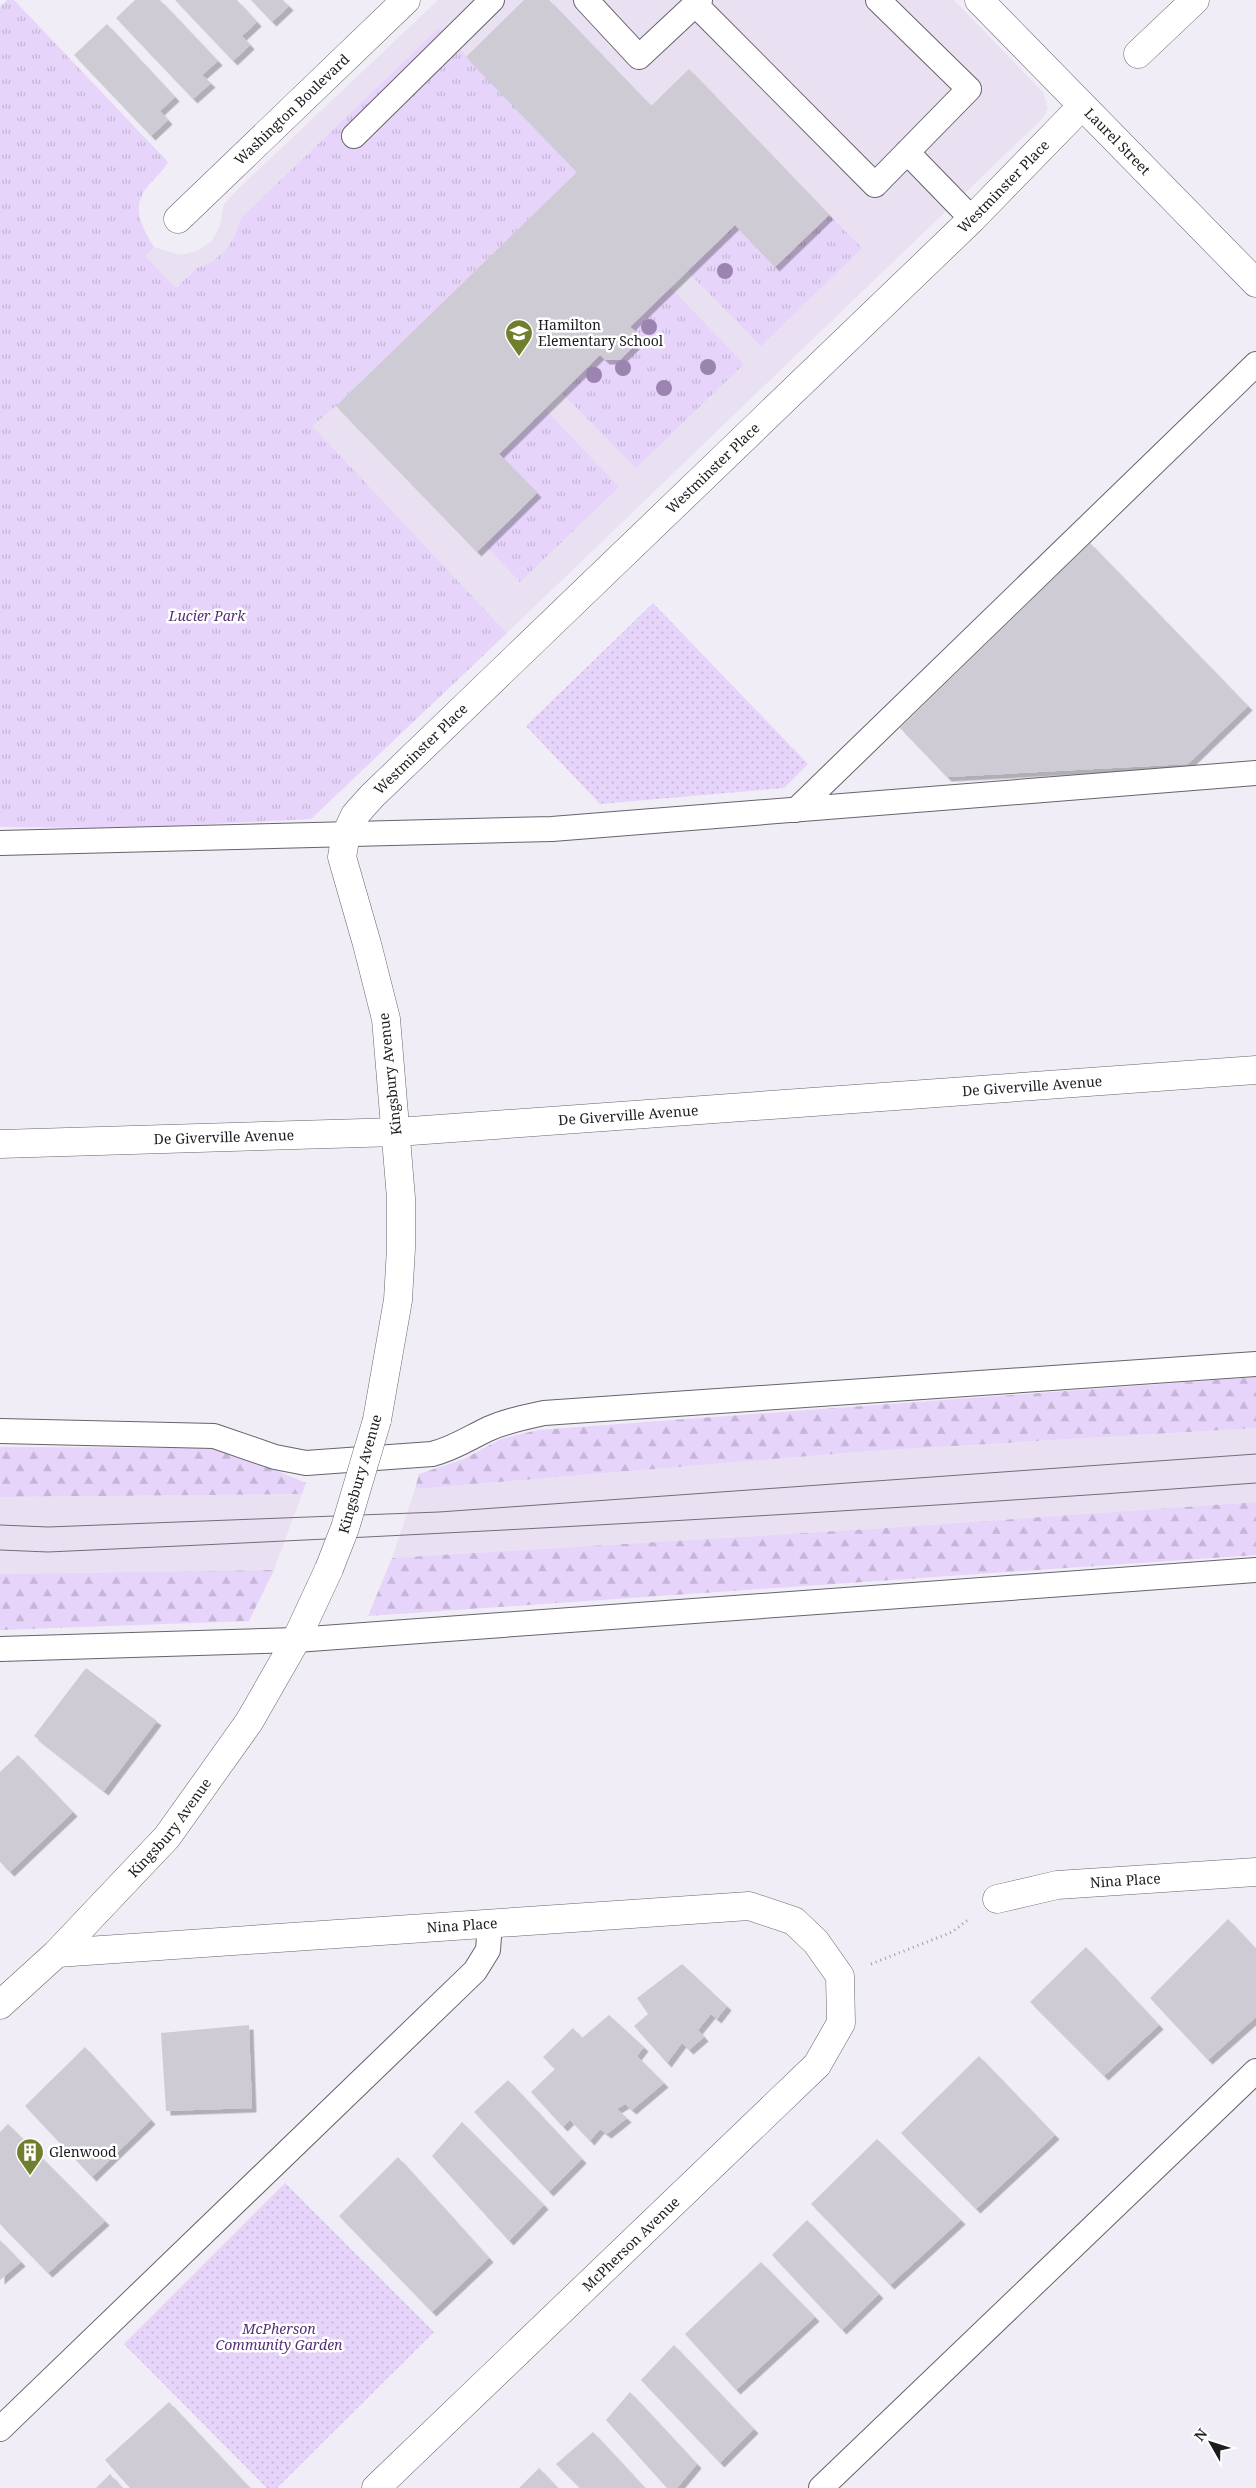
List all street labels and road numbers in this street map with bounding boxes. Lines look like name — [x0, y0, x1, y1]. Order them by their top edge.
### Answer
street label: Washington Boulevard — [230, 49, 354, 169]
street label: Laurel Street — [1081, 104, 1155, 179]
street label: Westminster Place — [953, 135, 1053, 237]
street label: Westminster Place — [661, 418, 763, 518]
street label: Westminster Place — [369, 699, 472, 798]
street label: Kingsbury Avenue — [374, 1012, 405, 1136]
street label: De Giverville Avenue — [961, 1071, 1103, 1100]
street label: De Giverville Avenue — [557, 1100, 699, 1129]
street label: De Giverville Avenue — [153, 1125, 294, 1148]
street label: Kingsbury Avenue — [333, 1412, 386, 1536]
street label: Kingsbury Avenue — [124, 1774, 215, 1881]
street label: Nina Place — [1089, 1868, 1161, 1892]
street label: Nina Place — [426, 1913, 498, 1937]
street label: McPherson Avenue — [578, 2192, 683, 2295]

